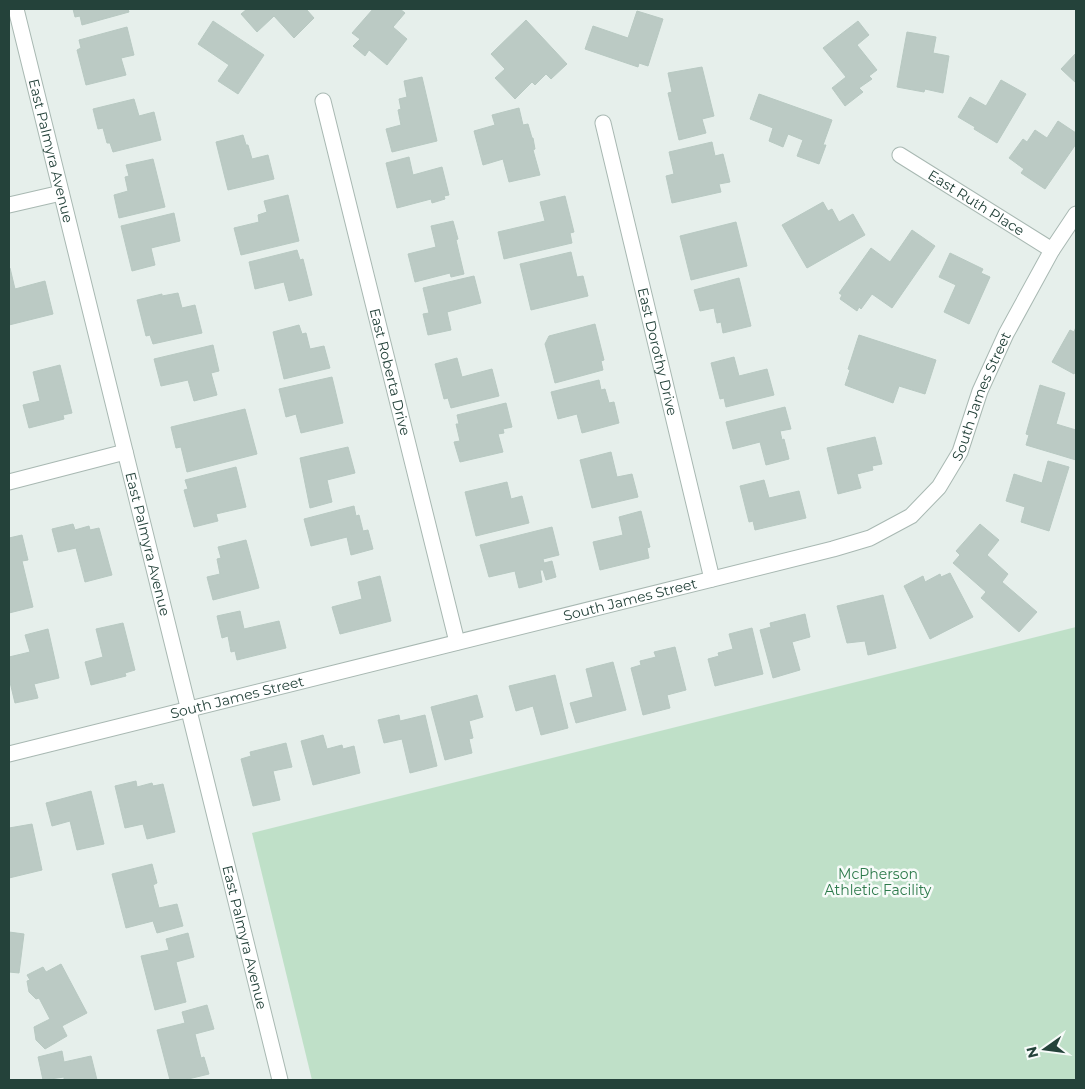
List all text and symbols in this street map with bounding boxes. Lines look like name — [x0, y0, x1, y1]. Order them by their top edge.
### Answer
street label: East Palmyra Avenue — [25, 77, 77, 225]
street label: East Ruth Place — [925, 166, 1028, 240]
street label: East Dorothy Drive — [634, 286, 682, 417]
street label: East Roberta Drive — [366, 306, 415, 437]
street label: South James Street — [948, 329, 1015, 464]
street label: East Palmyra Avenue — [121, 470, 174, 618]
street label: South James Street — [561, 574, 699, 625]
street label: South James Street — [168, 672, 306, 723]
street label: East Palmyra Avenue — [218, 863, 271, 1011]
park label: McPherson Athletic Facility — [825, 865, 932, 899]
north arrow — [1020, 1024, 1070, 1074]
text: N — [1022, 1044, 1042, 1060]

